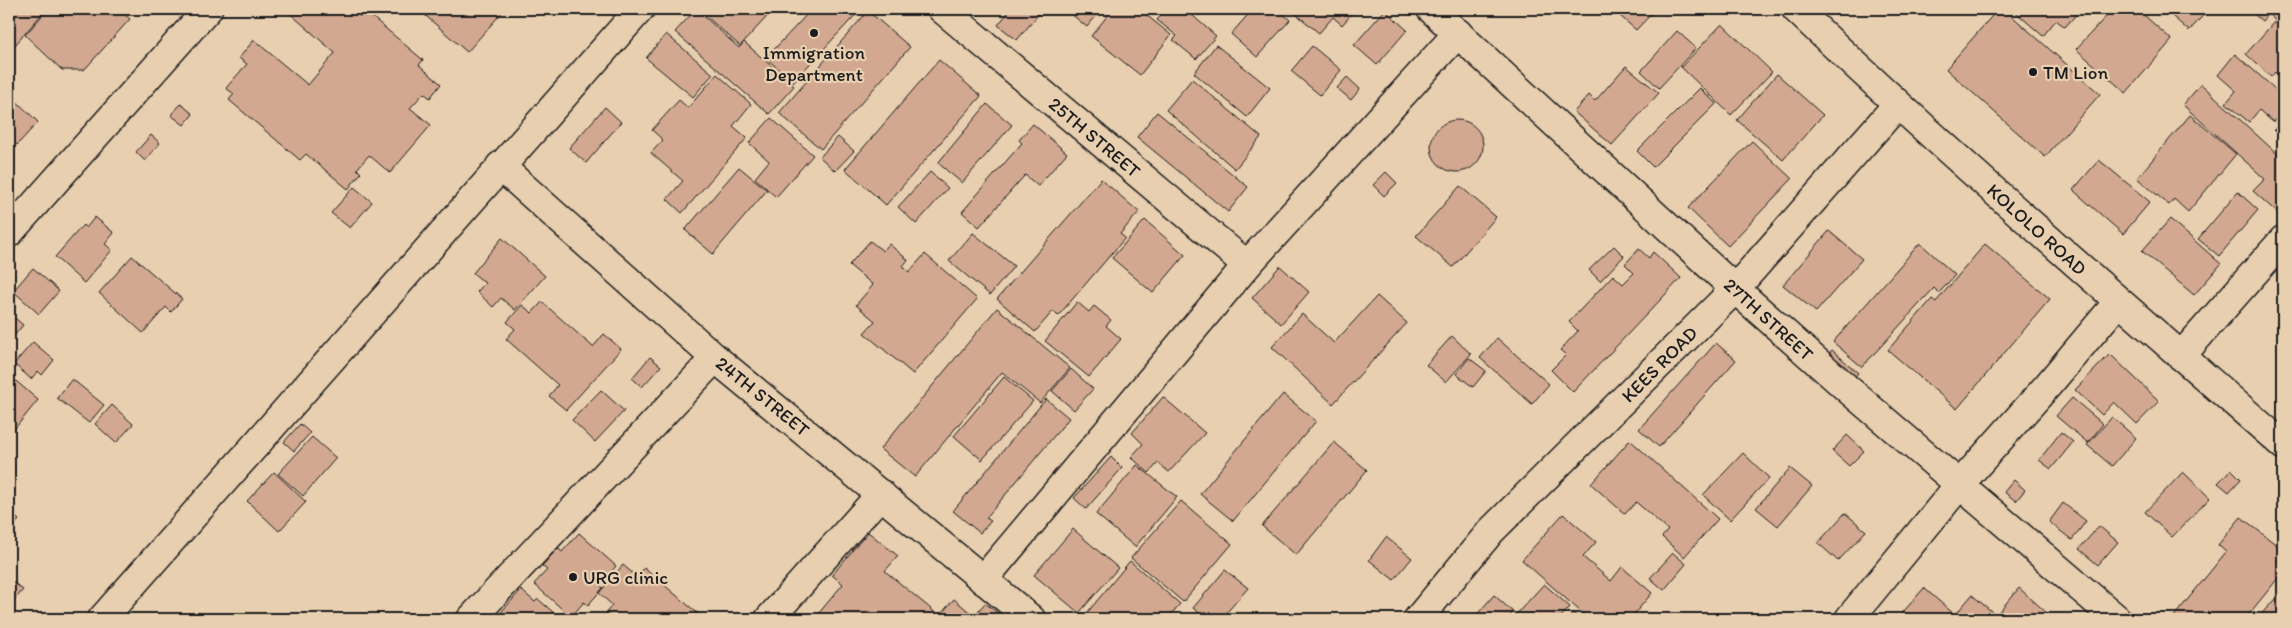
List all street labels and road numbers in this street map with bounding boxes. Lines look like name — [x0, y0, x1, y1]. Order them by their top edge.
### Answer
street label: 25TH STREET — [1044, 92, 1146, 183]
street label: KOLOLO ROAD — [1982, 179, 2091, 280]
street label: 27TH STREET — [1719, 273, 1818, 366]
street label: KEES ROAD — [1616, 321, 1702, 407]
street label: 24TH STREET — [711, 351, 815, 442]

